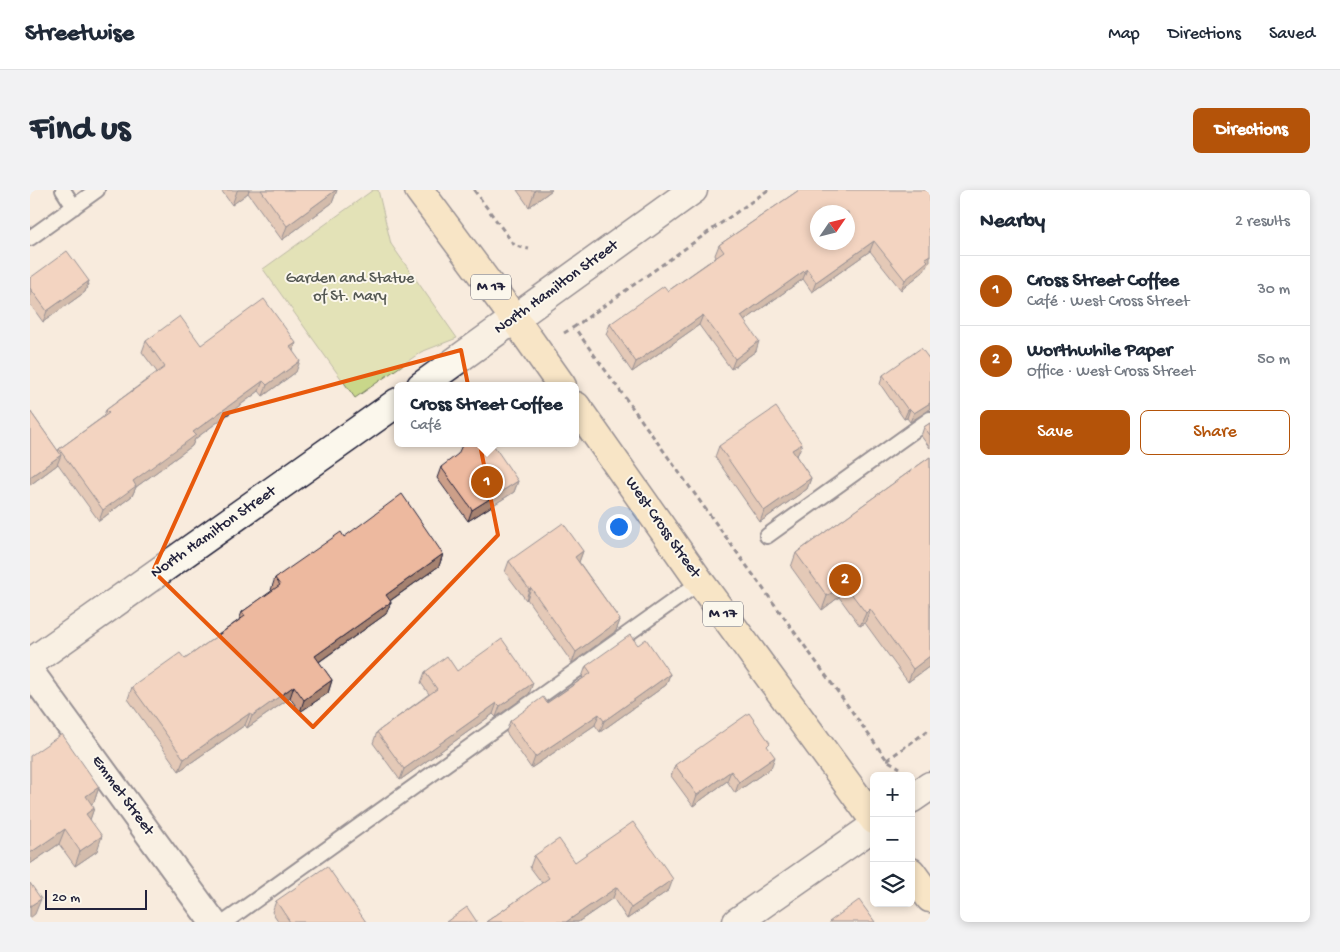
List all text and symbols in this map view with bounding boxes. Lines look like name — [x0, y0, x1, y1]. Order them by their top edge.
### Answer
text: Streetwise — [25, 20, 134, 49]
text: Map — [1108, 24, 1140, 45]
text: Directions — [1168, 24, 1241, 45]
text: Saved — [1269, 24, 1315, 45]
button: Directions — [1193, 108, 1310, 153]
text: Find us — [30, 110, 130, 151]
north arrow — [810, 205, 855, 250]
text: Nearby — [980, 210, 1045, 235]
text: 2 results — [1235, 213, 1290, 232]
street label: North Hamilton Street — [491, 236, 624, 339]
park label: Garden and Statue of St. Mary — [286, 270, 415, 307]
text: Cross Street Coffee — [1027, 270, 1179, 293]
road number: M 17 — [471, 274, 511, 300]
text: 1 — [993, 281, 999, 300]
text: 30 m — [1257, 281, 1290, 300]
text: Café · West Cross Street — [1027, 293, 1189, 312]
text: Worthwhile Paper — [1027, 340, 1172, 363]
text: 2 — [992, 351, 1000, 370]
text: 50 m — [1257, 351, 1290, 370]
text: Office · West Cross Street — [1027, 363, 1195, 382]
popup — [394, 382, 579, 447]
text: Cross Street Coffee — [411, 394, 562, 417]
button: Save — [980, 410, 1130, 455]
button: Share — [1140, 410, 1290, 455]
text: Café — [411, 417, 441, 436]
pin: 1 — [471, 463, 503, 501]
street label: West Cross Street — [620, 474, 705, 583]
street label: North Hamilton Street — [148, 482, 282, 583]
your location — [606, 514, 632, 540]
pin: 2 — [829, 561, 861, 599]
road number: M 17 — [703, 602, 743, 626]
street label: Emmet Street — [87, 752, 158, 841]
map controls — [870, 772, 915, 907]
button: + — [870, 772, 915, 817]
button: − — [870, 817, 915, 862]
button: layers — [870, 862, 915, 907]
scale bar — [45, 887, 148, 910]
text: 20 m — [52, 890, 80, 907]

